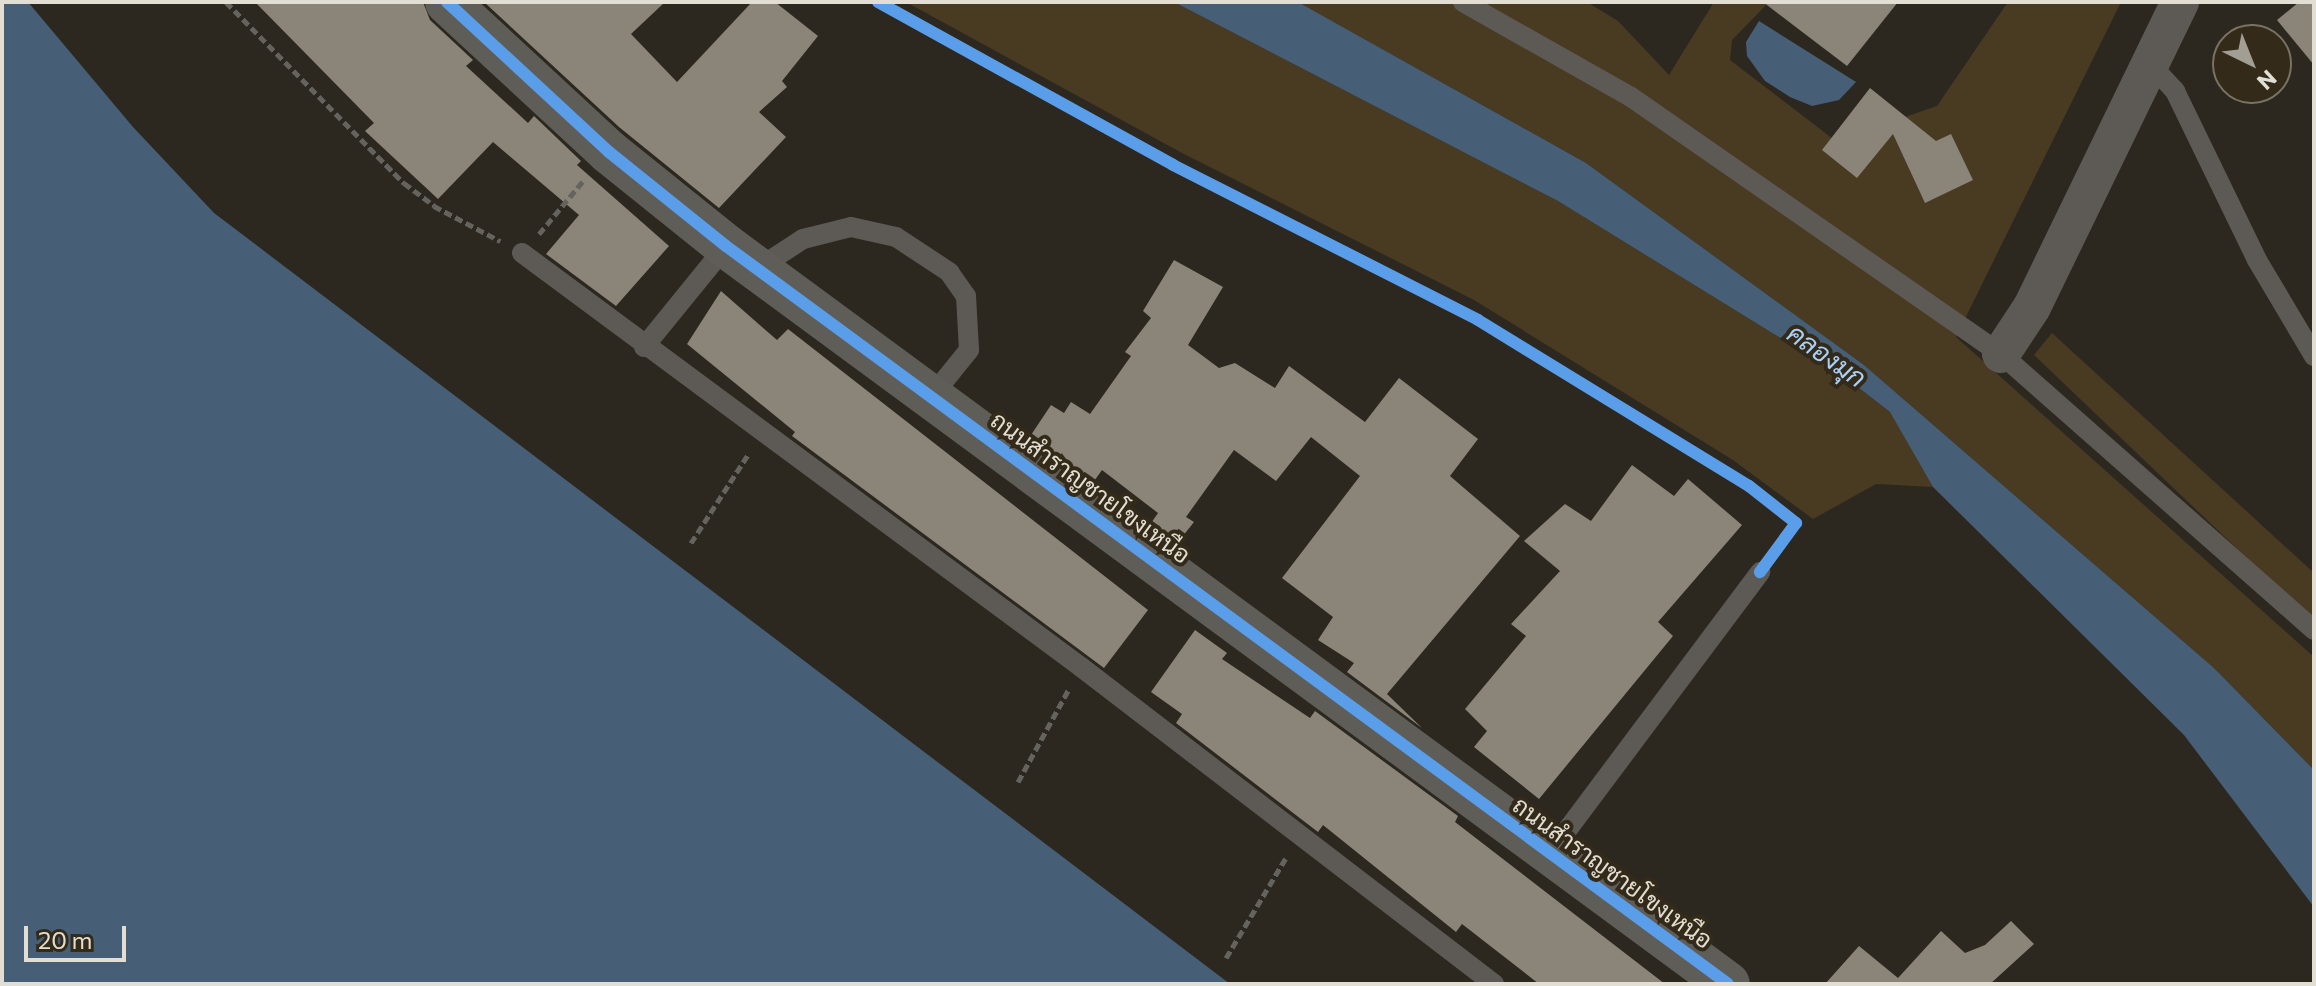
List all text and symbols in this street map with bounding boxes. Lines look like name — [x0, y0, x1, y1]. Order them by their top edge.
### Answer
north arrow — [2212, 24, 2292, 104]
text: N — [2252, 65, 2283, 96]
water label: คลองมุก — [1782, 317, 1872, 393]
street label: ถนนสำราญชายโขงเหนือ — [986, 405, 1196, 569]
street label: ถนนสำราญชายโขงเหนือ — [1508, 790, 1718, 954]
scale bar — [28, 910, 130, 960]
text: 20 m — [38, 925, 92, 954]

